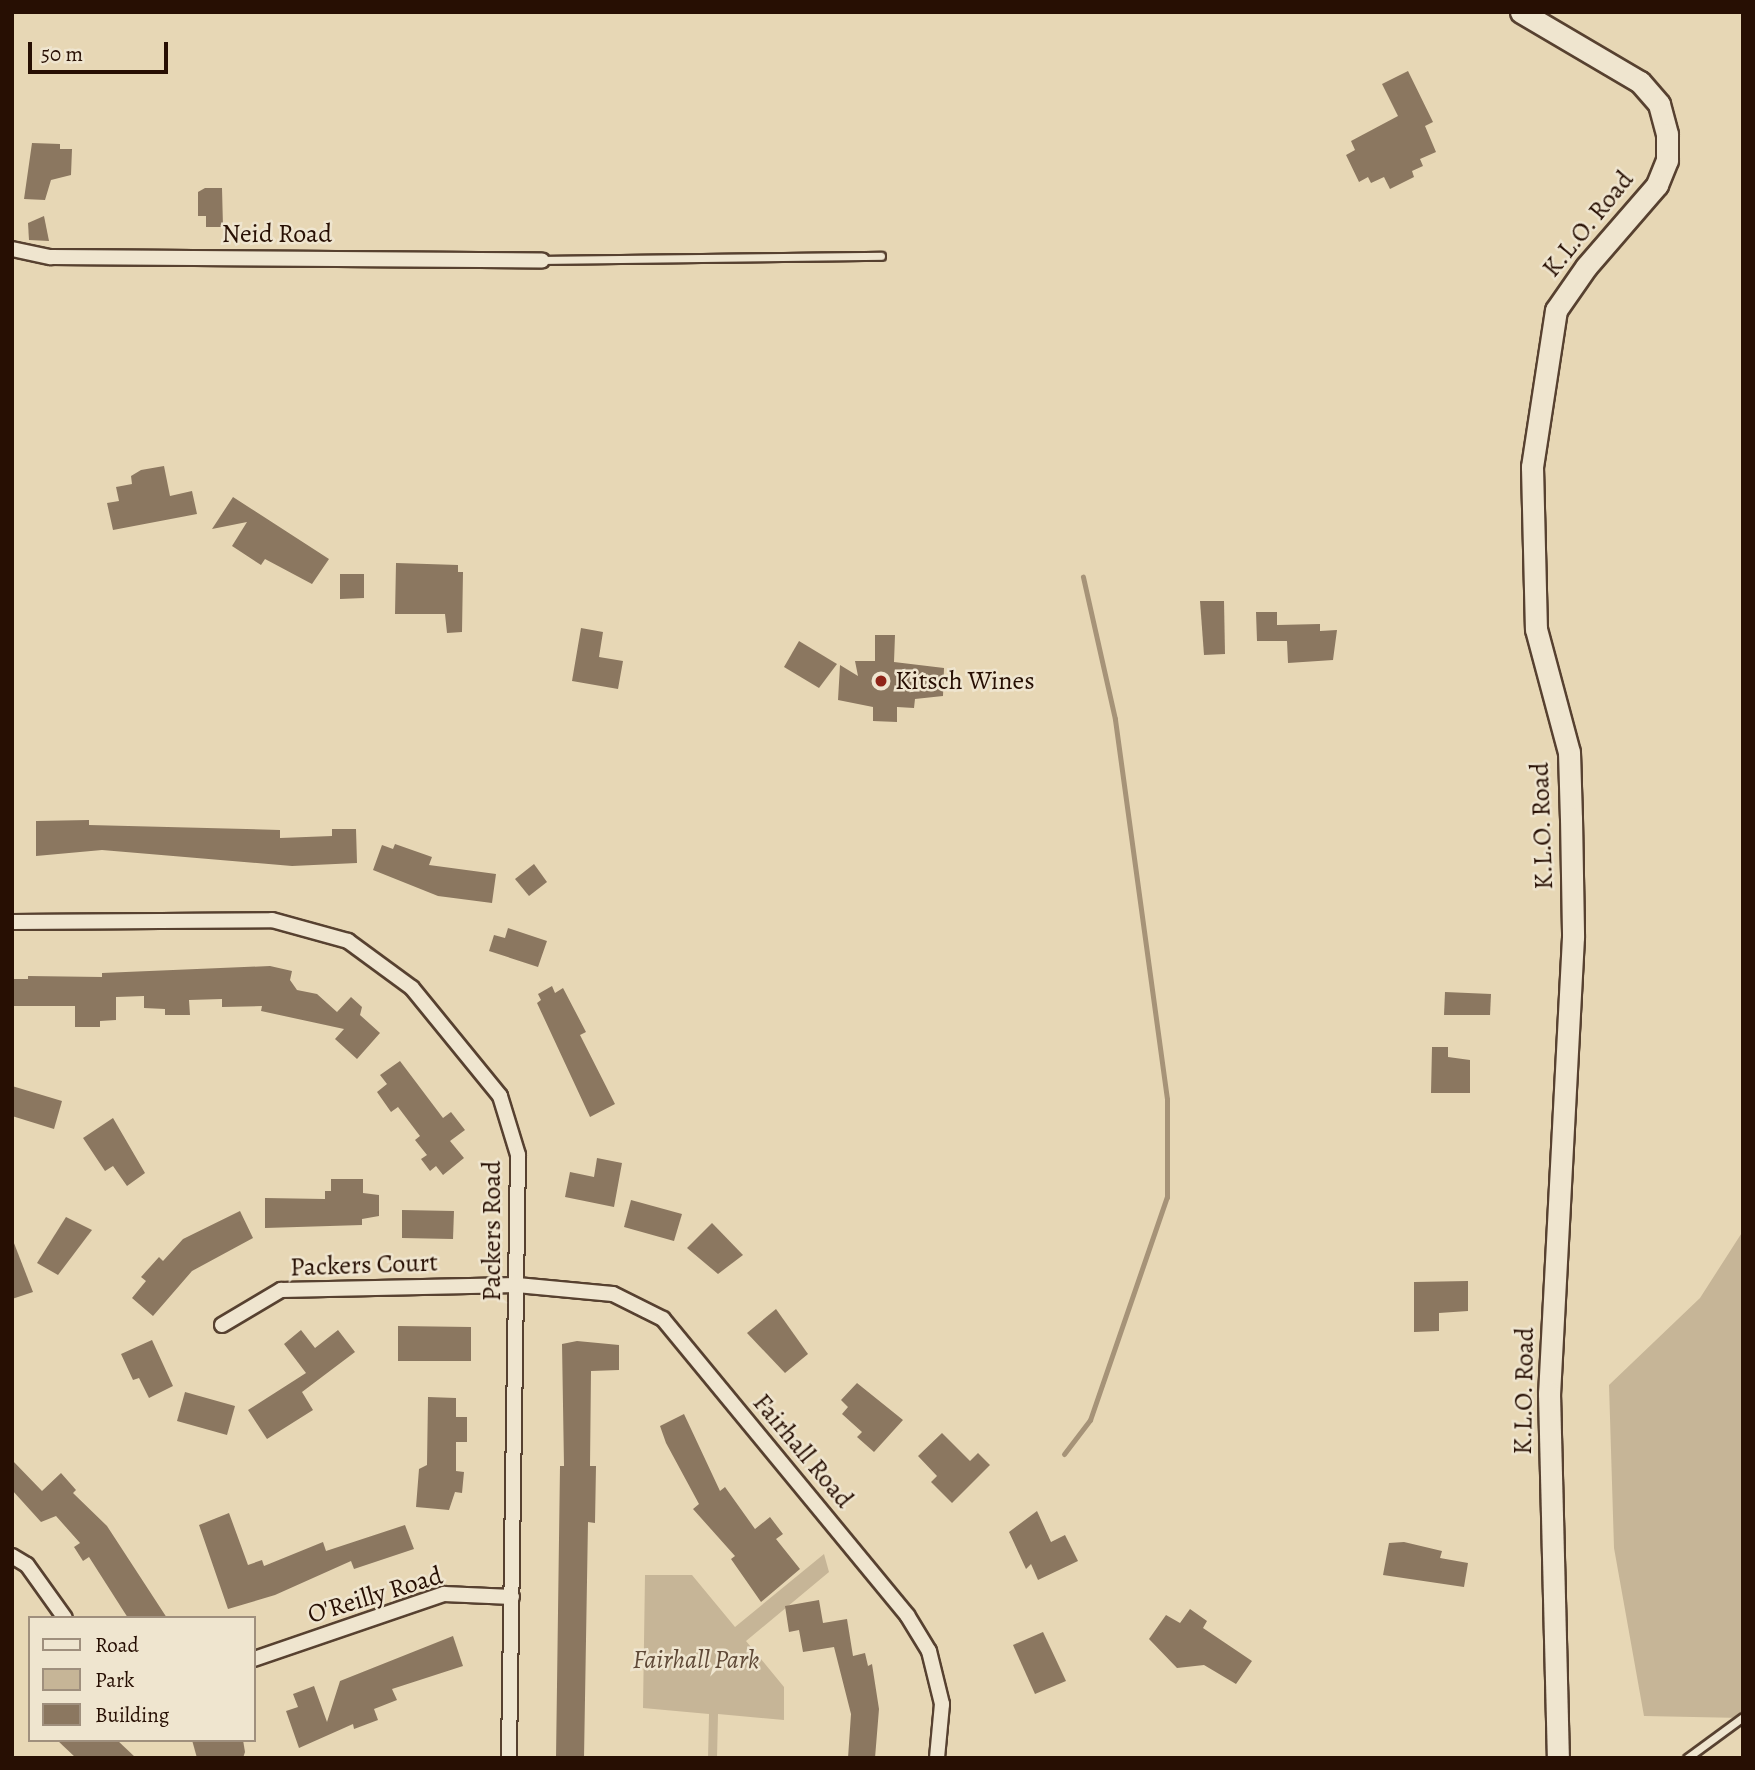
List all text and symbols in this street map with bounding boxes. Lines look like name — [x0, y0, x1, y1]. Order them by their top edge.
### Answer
scale bar — [32, 28, 172, 72]
text: 50 m — [41, 40, 83, 68]
street label: K.L.O. Road — [1536, 164, 1640, 284]
street label: Neid Road — [222, 218, 332, 250]
place label: Kitsch Wines — [895, 665, 1035, 697]
marker: Kitsch Wines — [873, 673, 889, 689]
street label: K.L.O. Road — [1524, 762, 1560, 890]
street label: Packers Road — [476, 1161, 508, 1301]
street label: Packers Court — [290, 1247, 438, 1283]
street label: K.L.O. Road — [1507, 1327, 1541, 1455]
street label: Fairhall Road — [746, 1388, 860, 1514]
street label: O'Reilly Road — [304, 1560, 446, 1630]
legend — [28, 1616, 256, 1742]
text: Road — [95, 1631, 139, 1659]
park label: Fairhall Park — [633, 1644, 759, 1676]
text: Park — [95, 1666, 134, 1694]
text: Building — [95, 1701, 169, 1729]

